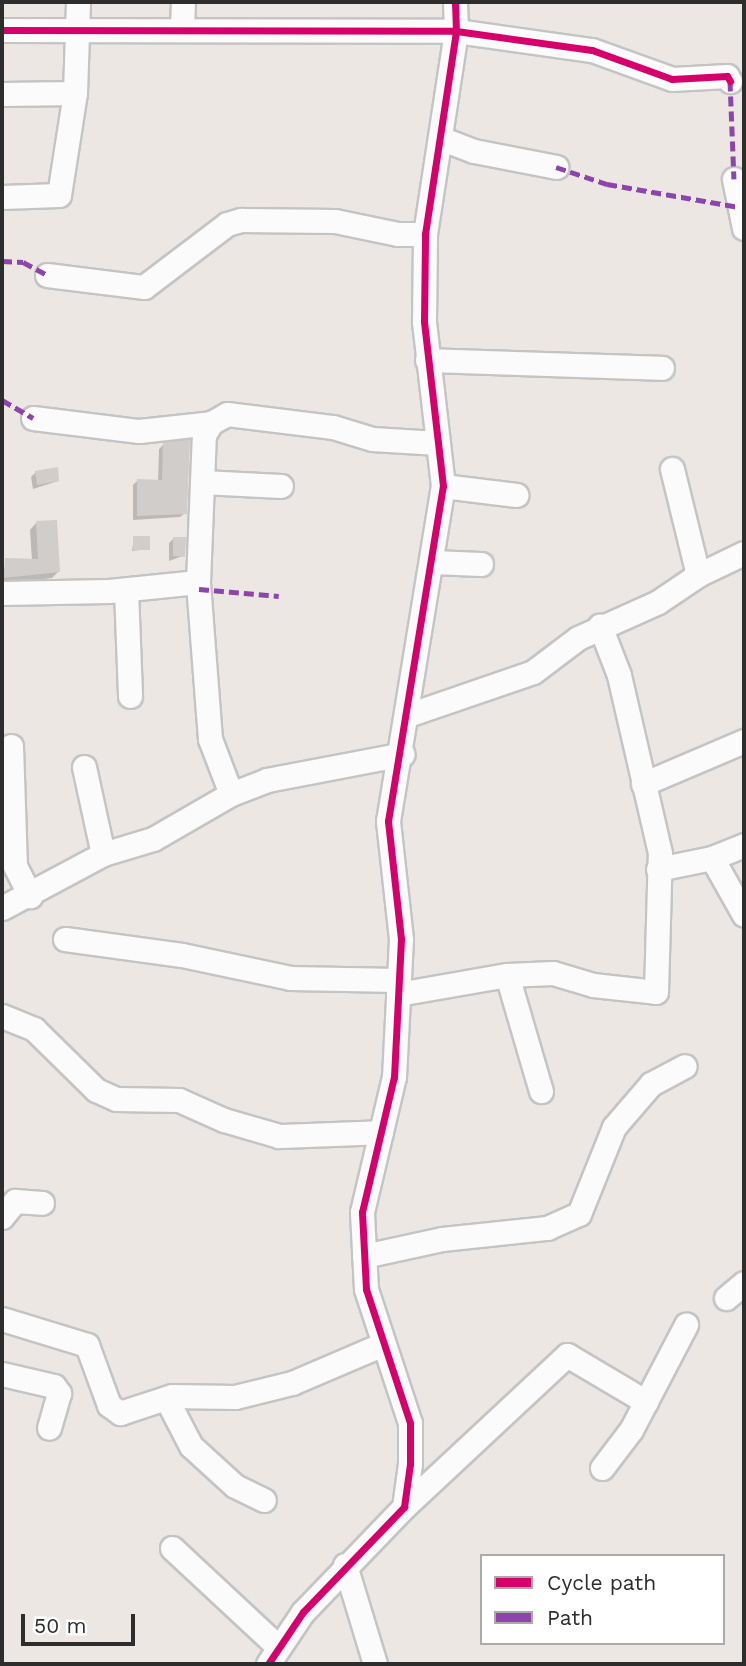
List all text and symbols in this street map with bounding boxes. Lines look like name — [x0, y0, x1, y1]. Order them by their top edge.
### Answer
legend — [480, 1554, 725, 1645]
text: Cycle path — [547, 1570, 656, 1595]
scale bar — [24, 1600, 138, 1644]
text: Path — [547, 1605, 593, 1630]
text: 50 m — [34, 1613, 86, 1638]

